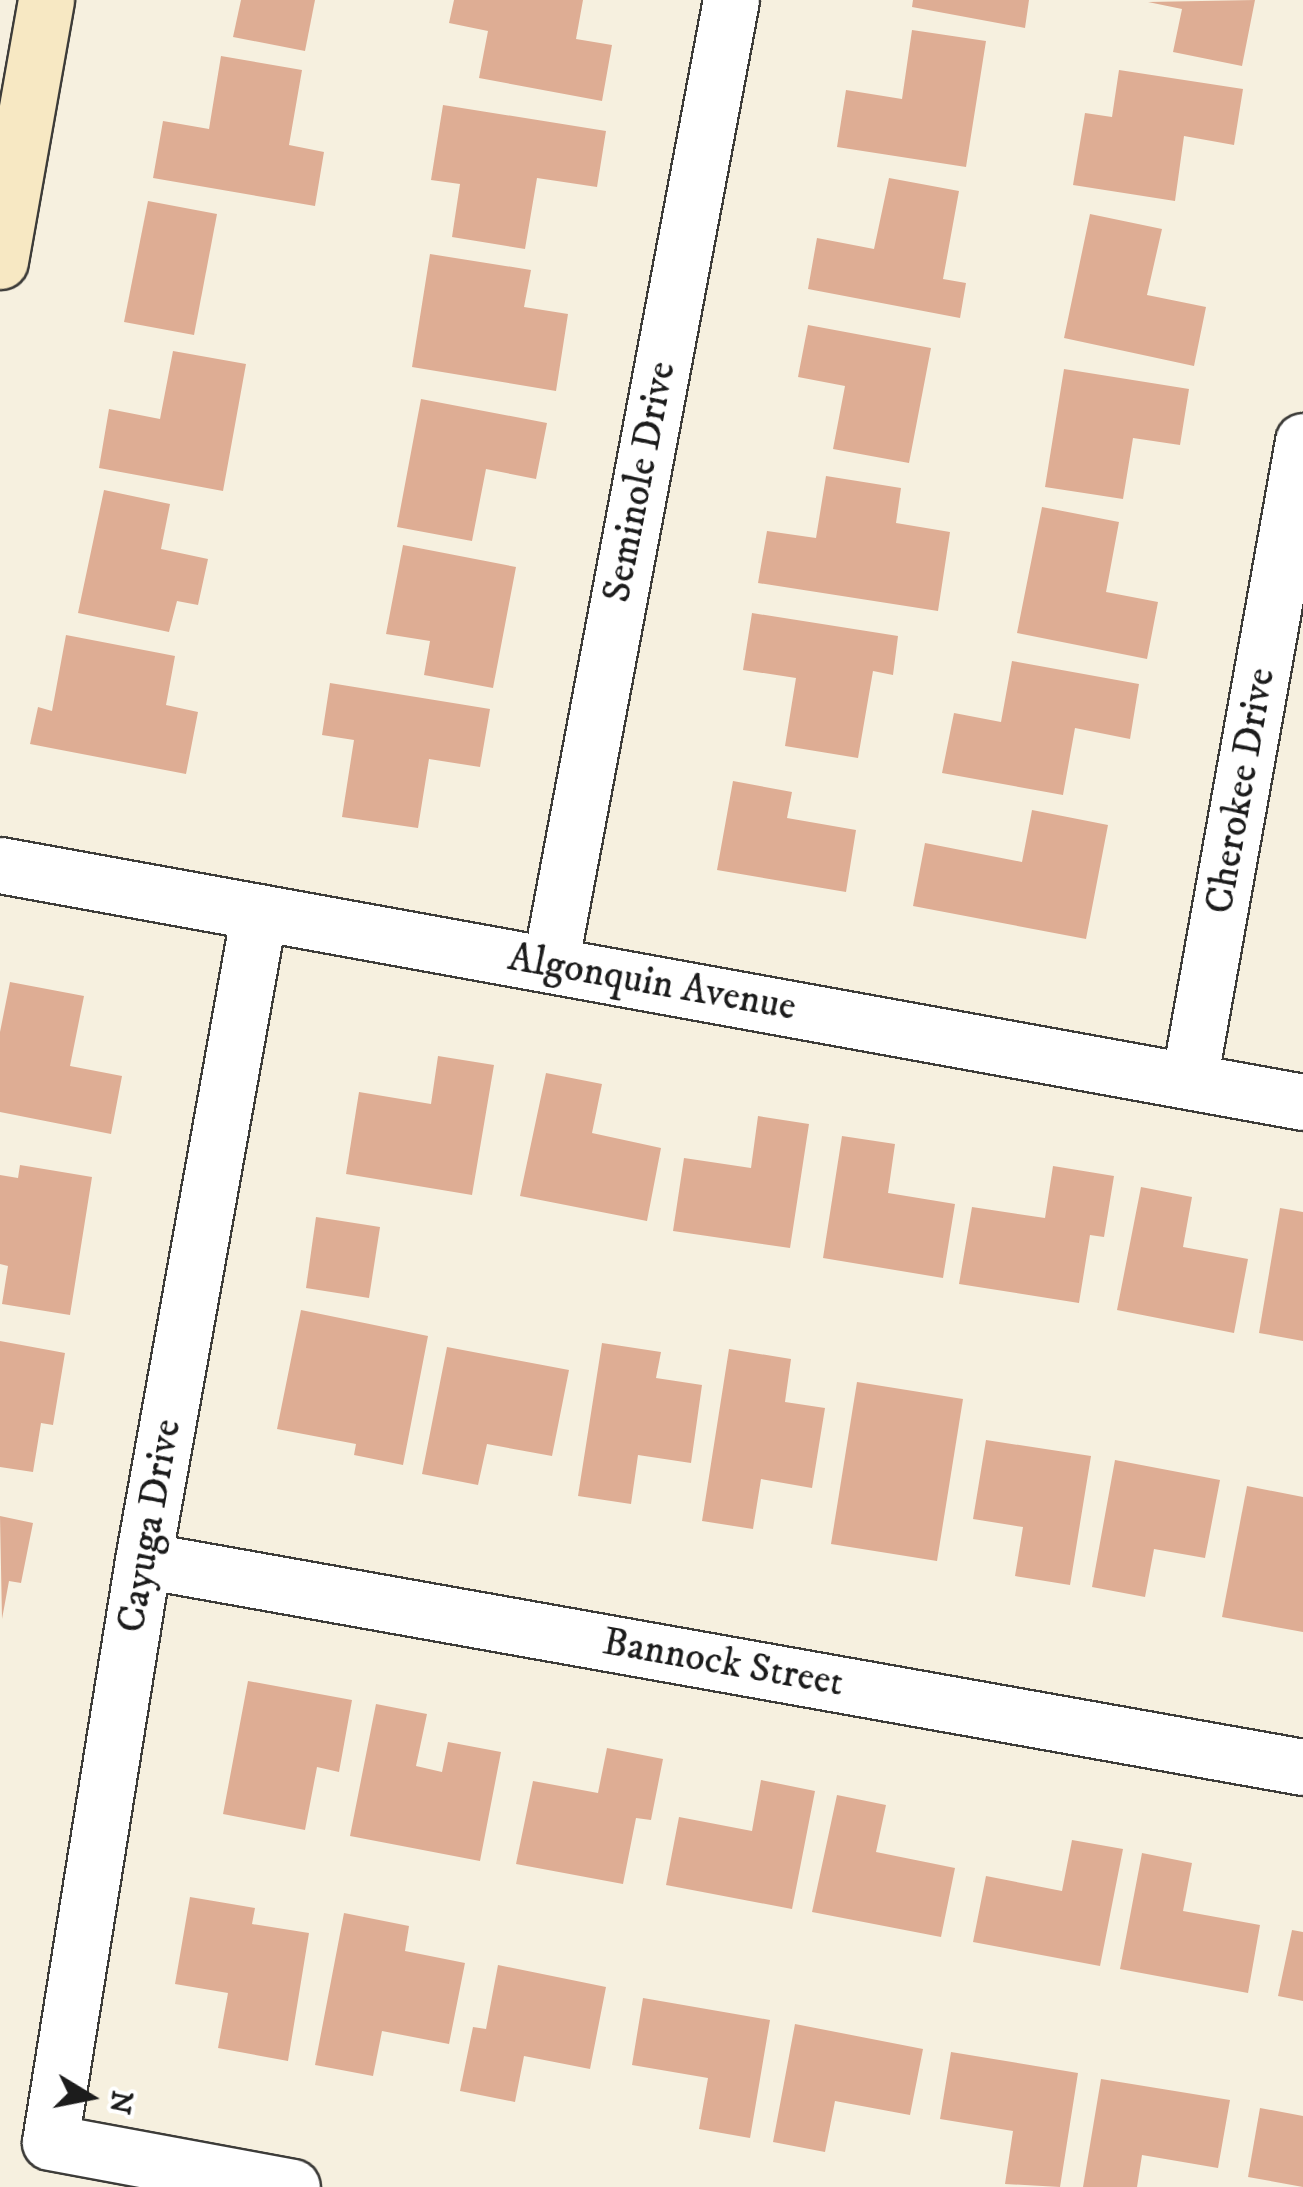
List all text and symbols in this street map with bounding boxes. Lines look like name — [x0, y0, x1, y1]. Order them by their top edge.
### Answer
street label: Seminole Drive — [593, 358, 687, 606]
street label: Cherokee Drive — [1196, 665, 1286, 917]
street label: Algonquin Avenue — [504, 934, 800, 1032]
street label: Cayuga Drive — [108, 1416, 192, 1636]
street label: Bannock Street — [599, 1618, 847, 1708]
north arrow — [40, 2047, 140, 2147]
text: N — [101, 2088, 139, 2117]

